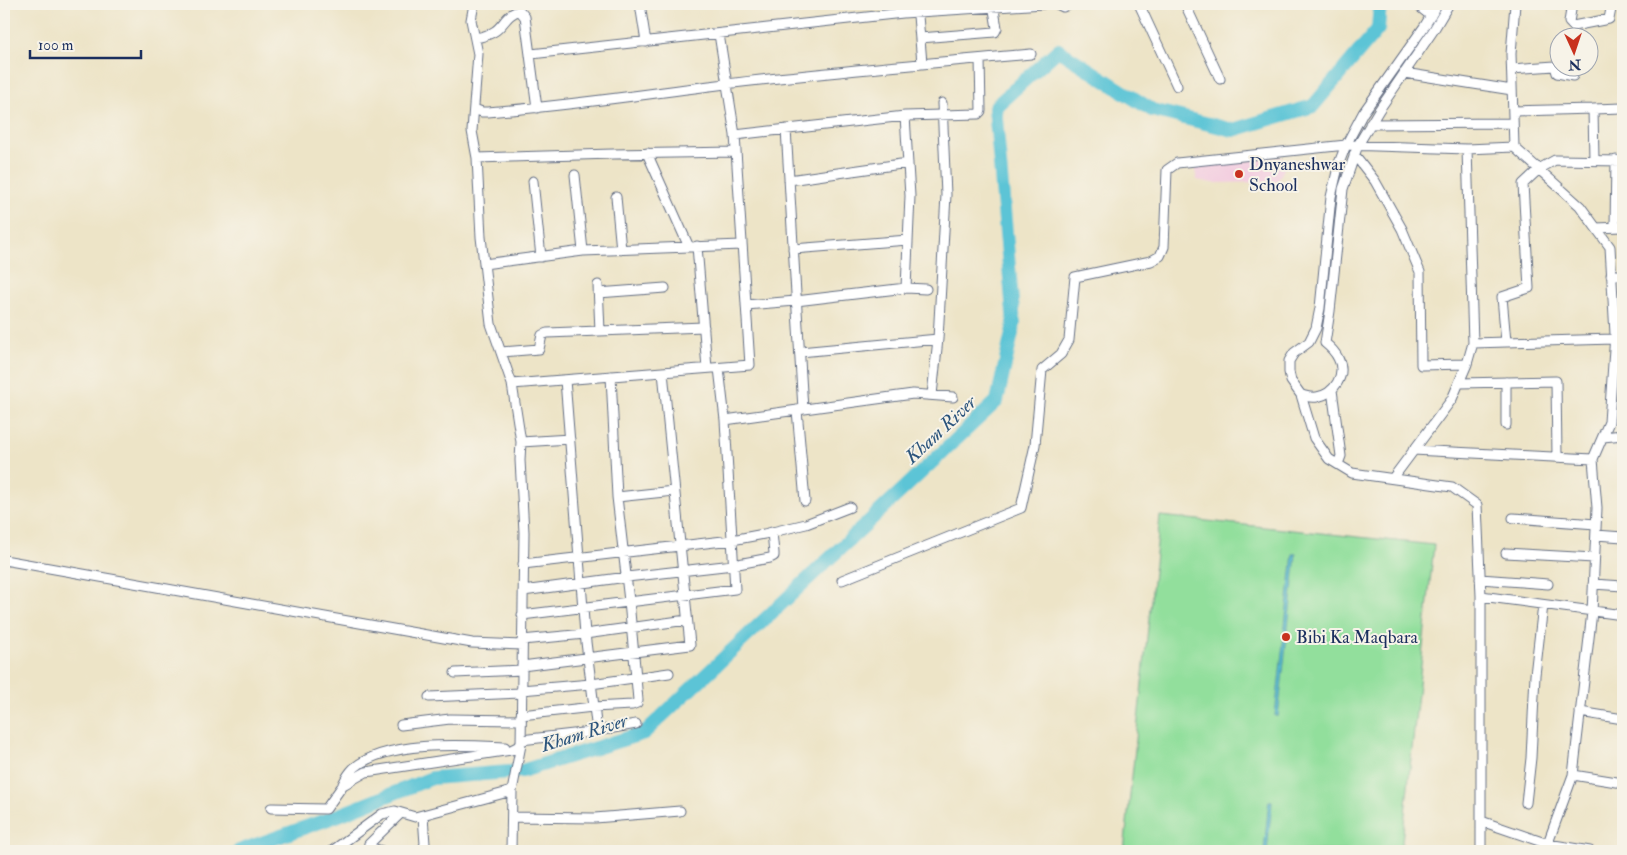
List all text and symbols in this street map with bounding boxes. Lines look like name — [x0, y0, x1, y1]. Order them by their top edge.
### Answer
scale bar — [30, 28, 141, 60]
north arrow — [1550, 28, 1600, 78]
text: 100 m — [38, 36, 74, 55]
text: N — [1567, 56, 1582, 73]
place label: Dnyaneshwar School — [1249, 153, 1346, 197]
marker: Dnyaneshwar School — [1233, 168, 1245, 180]
water label: Kham River — [899, 390, 982, 470]
place label: Bibi Ka Maqbara — [1296, 626, 1419, 649]
marker: Bibi Ka Maqbara — [1280, 631, 1292, 643]
water label: Kham River — [537, 708, 631, 758]

